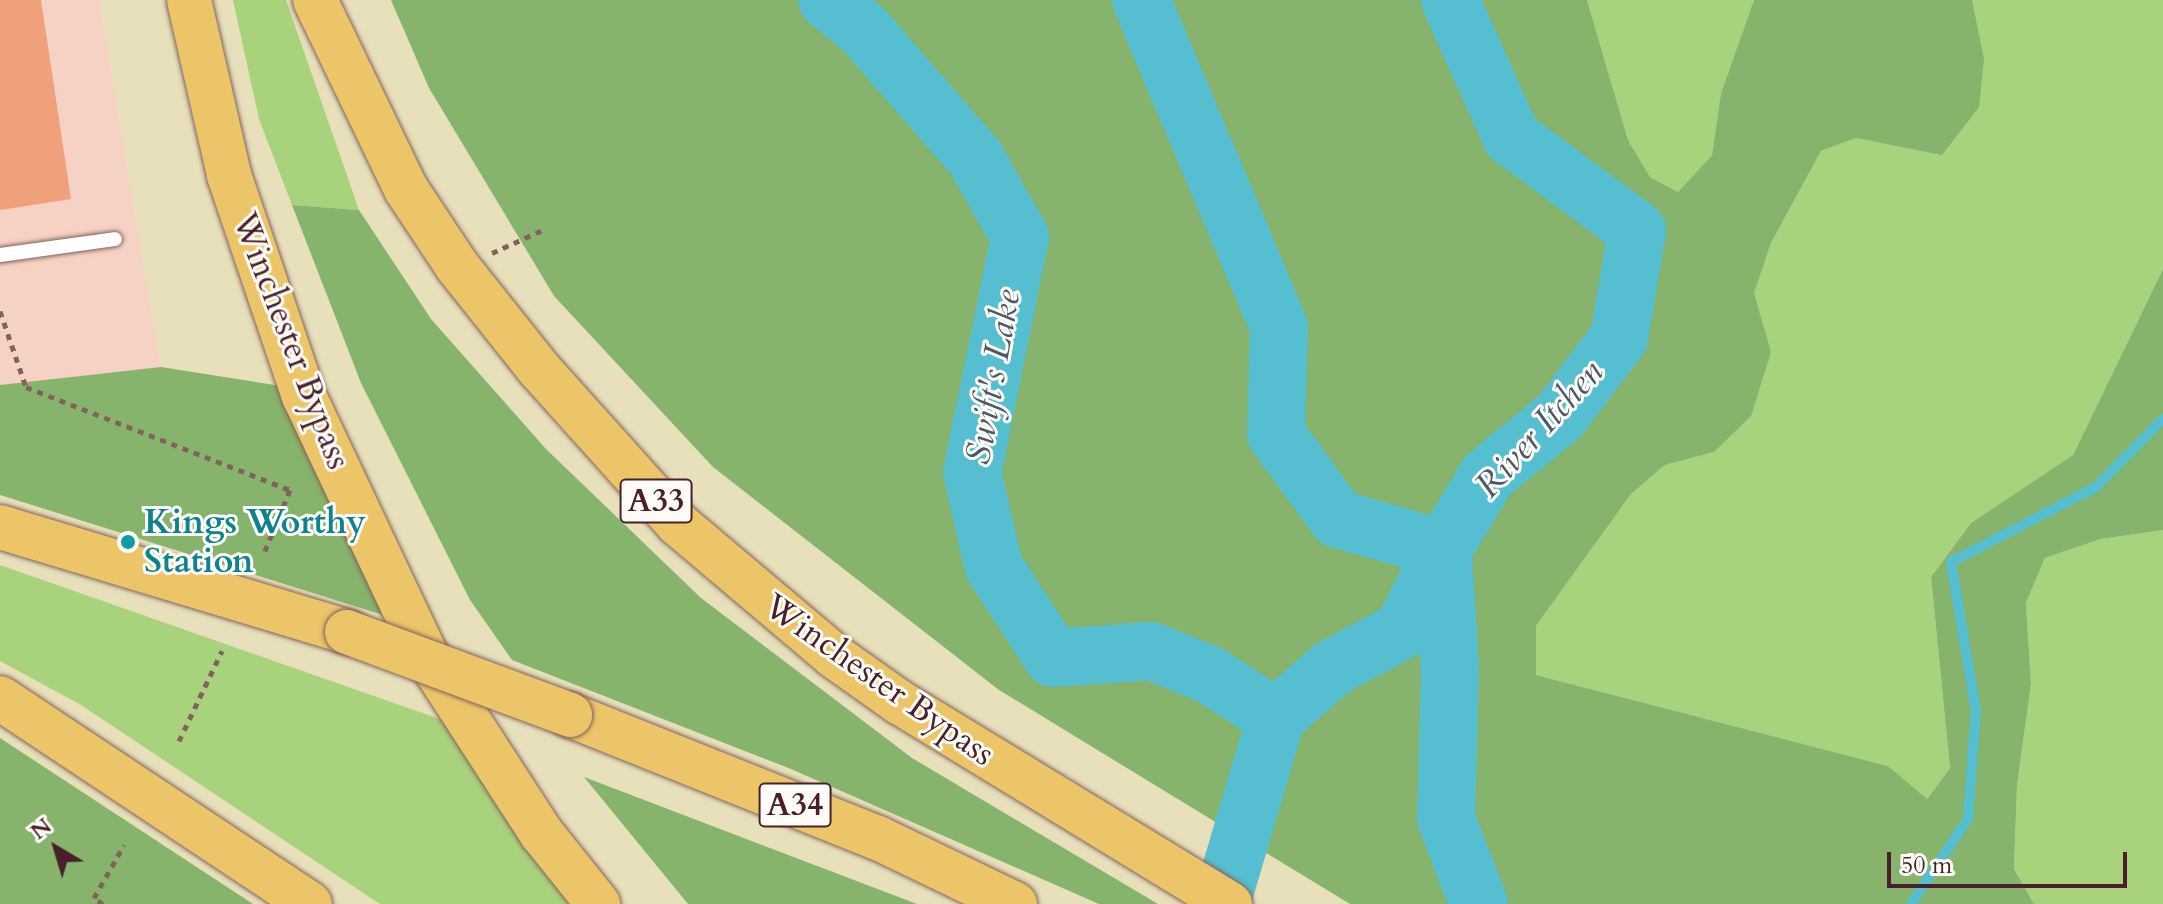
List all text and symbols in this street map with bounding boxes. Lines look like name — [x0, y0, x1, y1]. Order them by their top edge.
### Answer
street label: Winchester Bypass — [223, 207, 359, 475]
water label: Swift's Lake — [956, 286, 1030, 468]
water label: River Itchen — [1466, 351, 1612, 507]
road number: A33 — [618, 473, 694, 529]
place label: Kings Worthy Station — [144, 502, 366, 582]
marker: Kings Worthy Station — [119, 533, 137, 551]
street label: Winchester Bypass — [756, 585, 1002, 775]
road number: A34 — [757, 777, 833, 833]
north arrow — [16, 808, 96, 888]
text: N — [24, 811, 58, 847]
scale bar — [1891, 836, 2131, 886]
text: 50 m — [1901, 849, 1952, 882]

